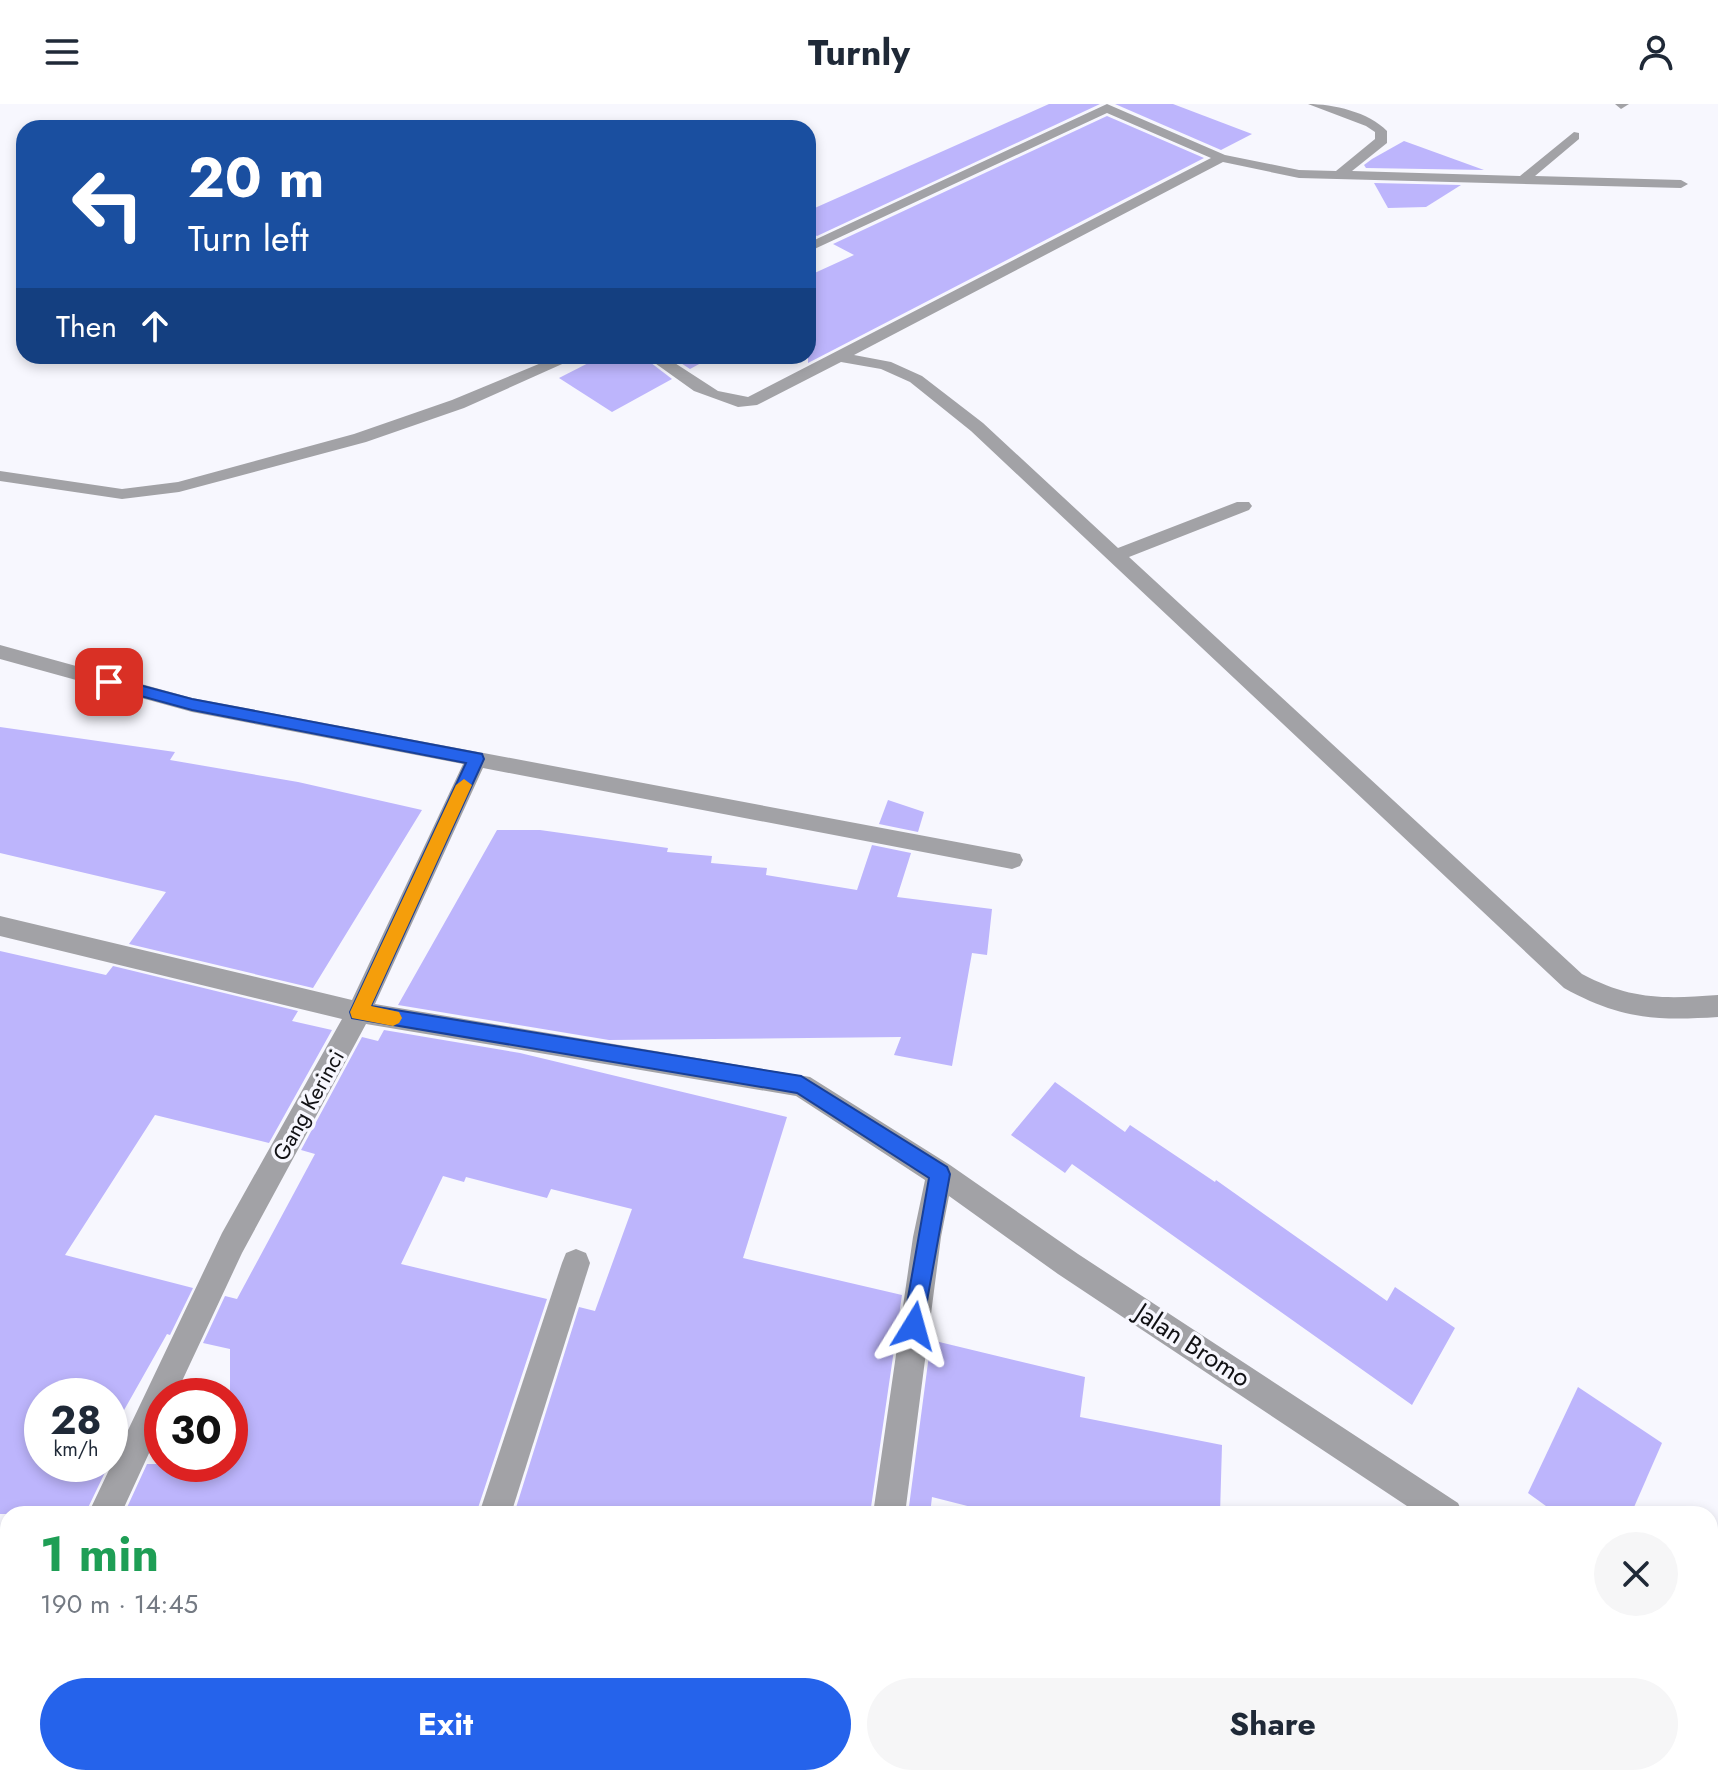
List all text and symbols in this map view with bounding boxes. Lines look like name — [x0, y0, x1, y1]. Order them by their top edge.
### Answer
text: Turnly — [808, 26, 910, 78]
icon: menu — [40, 30, 84, 74]
icon: person — [1634, 30, 1678, 74]
text: 20 m — [188, 137, 325, 218]
icon: left — [56, 152, 160, 256]
text: Turn left — [188, 212, 309, 264]
icon: ahead — [133, 304, 177, 348]
text: Then — [56, 305, 117, 348]
pin — [75, 648, 143, 716]
icon: arrive — [87, 660, 131, 704]
street label: Gang Kerinci — [264, 1044, 352, 1166]
position arrow — [872, 1284, 956, 1368]
street label: Jalan Bromo — [1125, 1292, 1258, 1396]
speed limit sign: 30 — [144, 1378, 248, 1482]
text: 28 — [50, 1391, 102, 1449]
text: km/h — [53, 1435, 99, 1464]
text: 1 min — [40, 1520, 159, 1589]
button: close — [1594, 1532, 1678, 1616]
text: 190 m · 14:45 — [40, 1585, 198, 1623]
button: Exit — [40, 1678, 851, 1770]
button: Share — [867, 1678, 1678, 1770]

